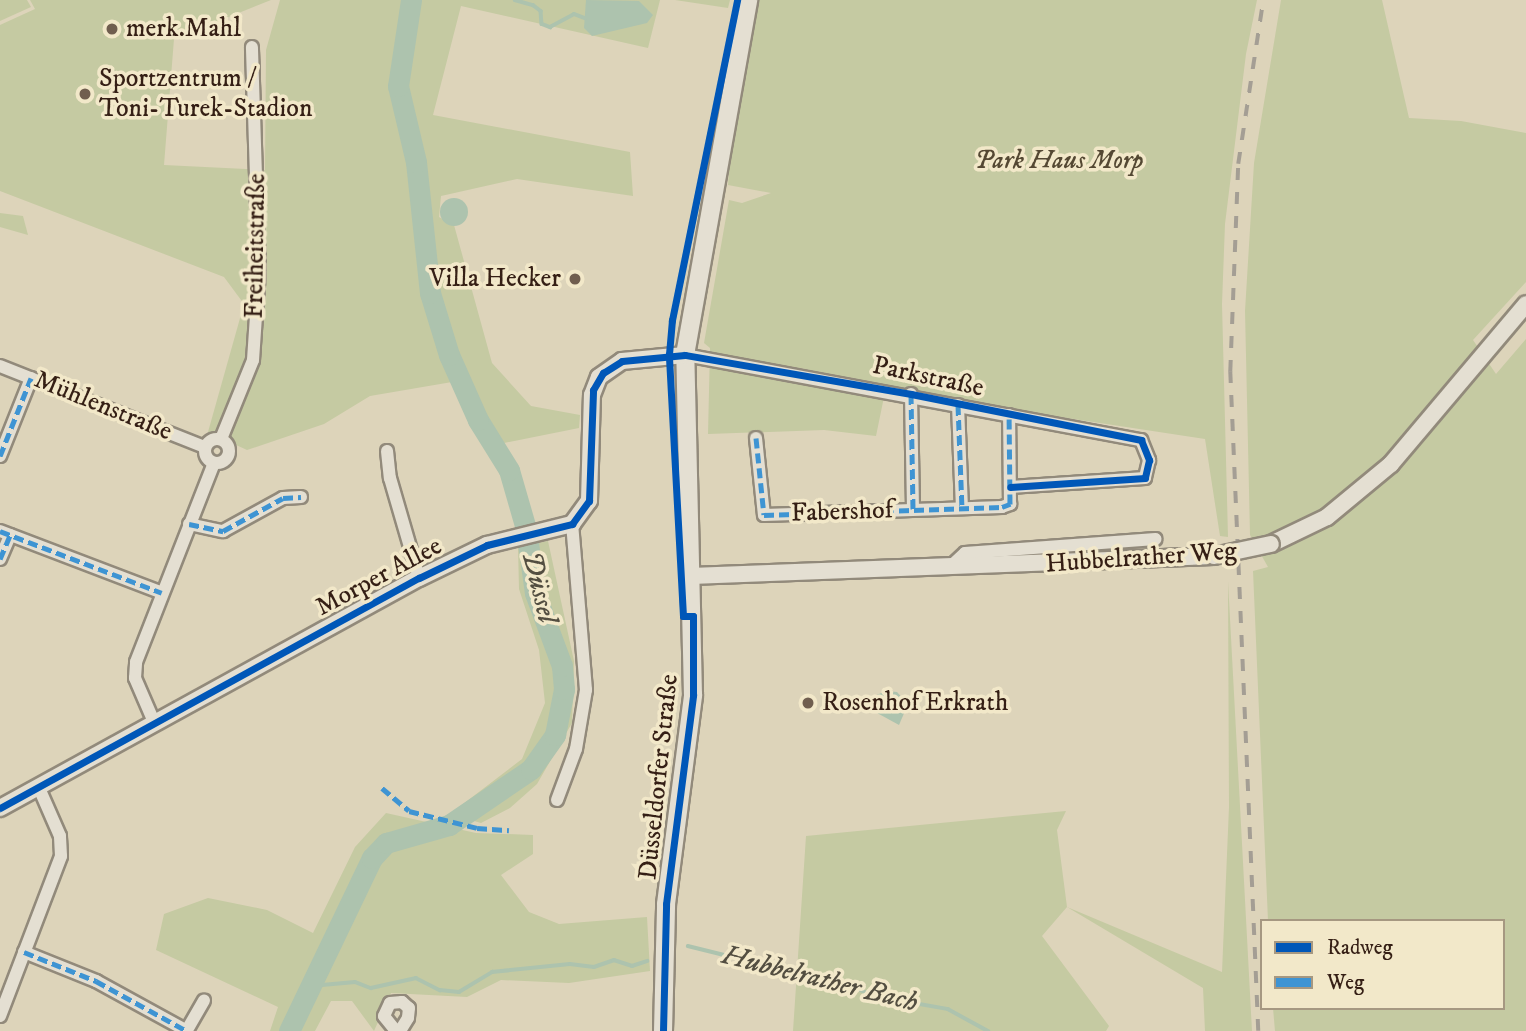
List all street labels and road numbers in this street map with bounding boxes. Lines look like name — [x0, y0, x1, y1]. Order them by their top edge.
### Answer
street label: Freiheitstraße — [239, 173, 273, 319]
street label: Parkstraße — [870, 350, 986, 404]
street label: Mühlenstraße — [29, 364, 177, 448]
street label: Fabershof — [791, 495, 893, 529]
street label: Morper Allee — [311, 531, 447, 623]
street label: Hubbelrather Weg — [1044, 536, 1238, 580]
street label: Düsseldorfer Straße — [633, 673, 685, 881]

